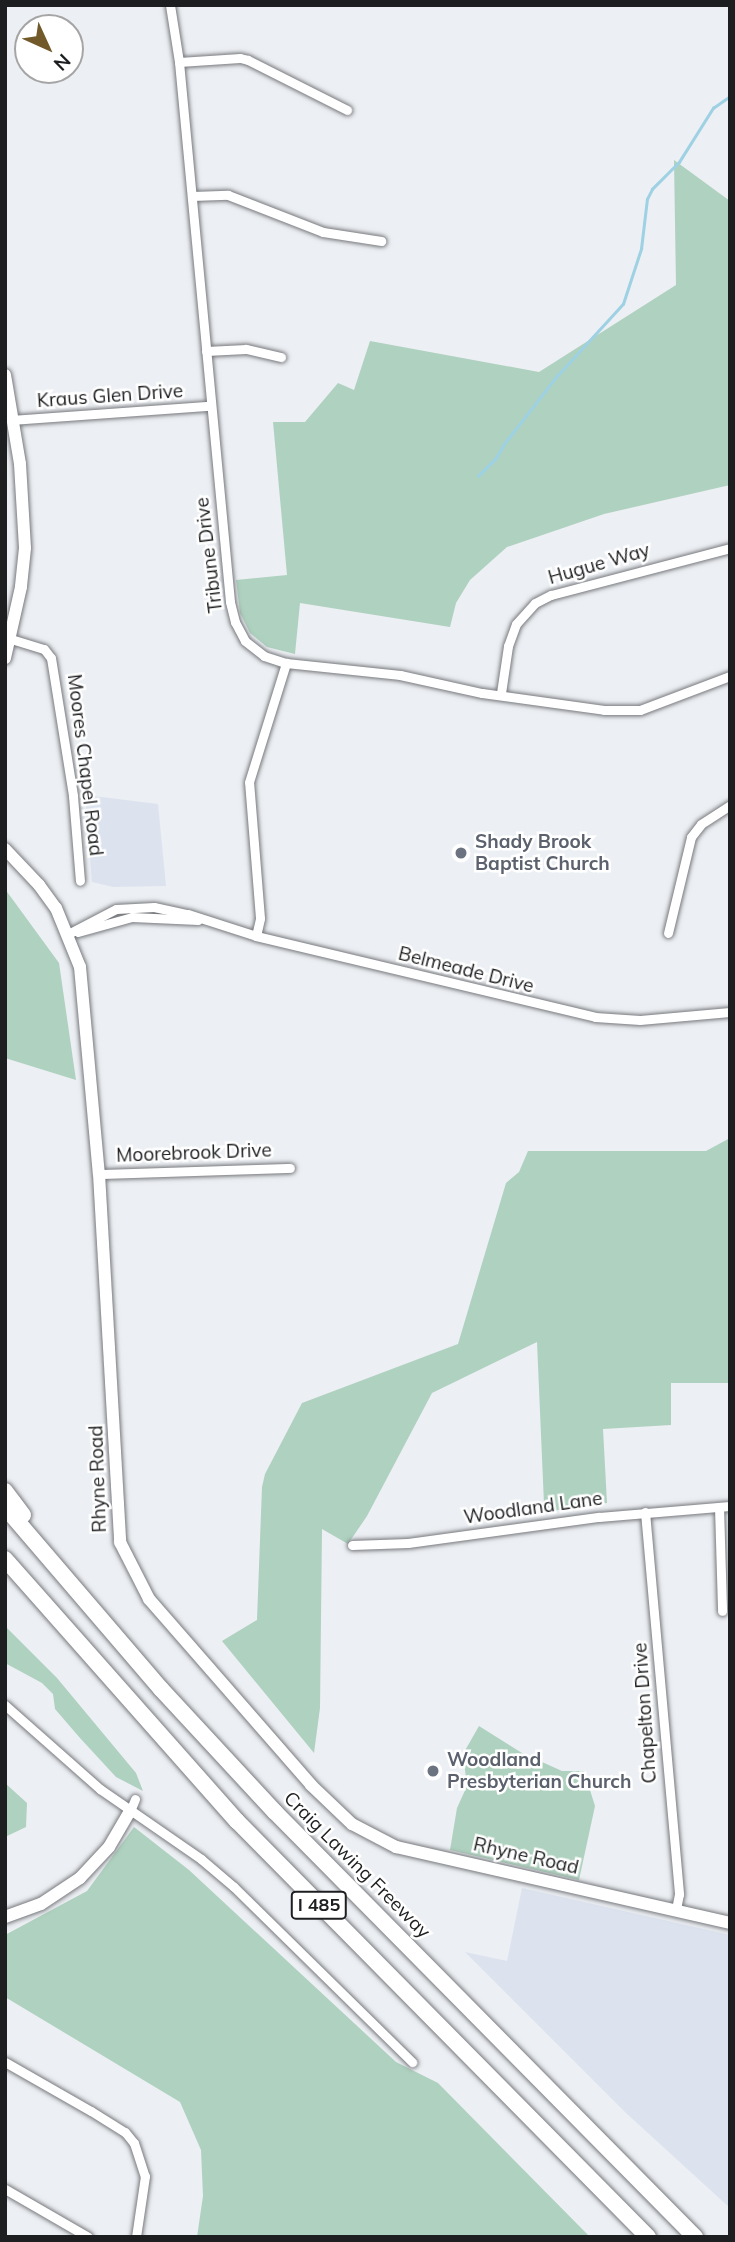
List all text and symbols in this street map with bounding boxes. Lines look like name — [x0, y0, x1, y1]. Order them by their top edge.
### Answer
north arrow — [14, 14, 84, 84]
text: N — [49, 49, 76, 76]
street label: Kraus Glen Drive — [36, 380, 184, 412]
street label: Tribune Drive — [191, 496, 227, 614]
street label: Hugue Way — [546, 539, 652, 589]
street label: Moores Chapel Road — [63, 673, 107, 857]
place label: Shady Brook Baptist Church — [475, 831, 610, 875]
marker: Shady Brook Baptist Church — [453, 845, 469, 861]
street label: Belmeade Drive — [396, 942, 536, 998]
street label: Moorebrook Drive — [116, 1139, 272, 1167]
street label: Rhyne Road — [85, 1425, 111, 1533]
street label: Woodland Lane — [462, 1487, 604, 1529]
street label: Chapelton Drive — [629, 1642, 661, 1784]
place label: Woodland Presbyterian Church — [447, 1749, 631, 1793]
marker: Woodland Presbyterian Church — [425, 1763, 441, 1779]
street label: Craig Lawing Freeway — [279, 1787, 435, 1943]
street label: Rhyne Road — [471, 1833, 581, 1879]
road number: I 485 — [289, 1891, 349, 1920]

